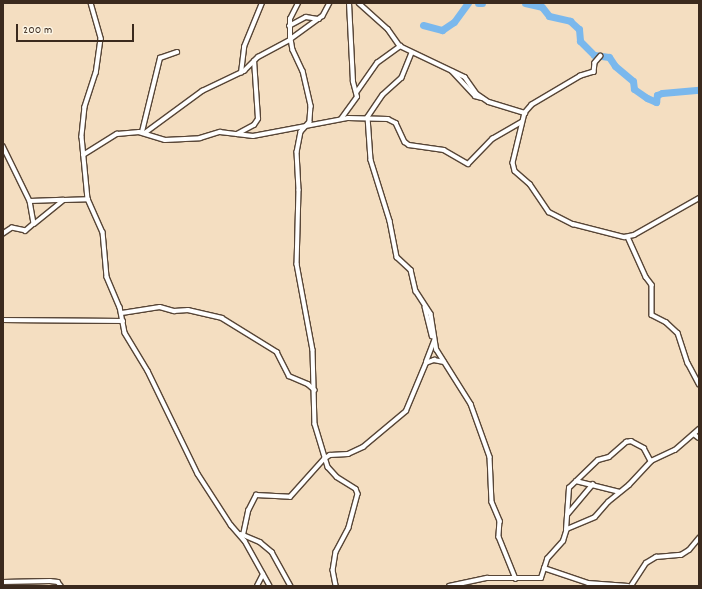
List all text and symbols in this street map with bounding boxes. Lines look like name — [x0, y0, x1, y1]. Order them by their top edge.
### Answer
scale bar — [18, 16, 136, 42]
text: 200 m — [23, 22, 52, 39]

